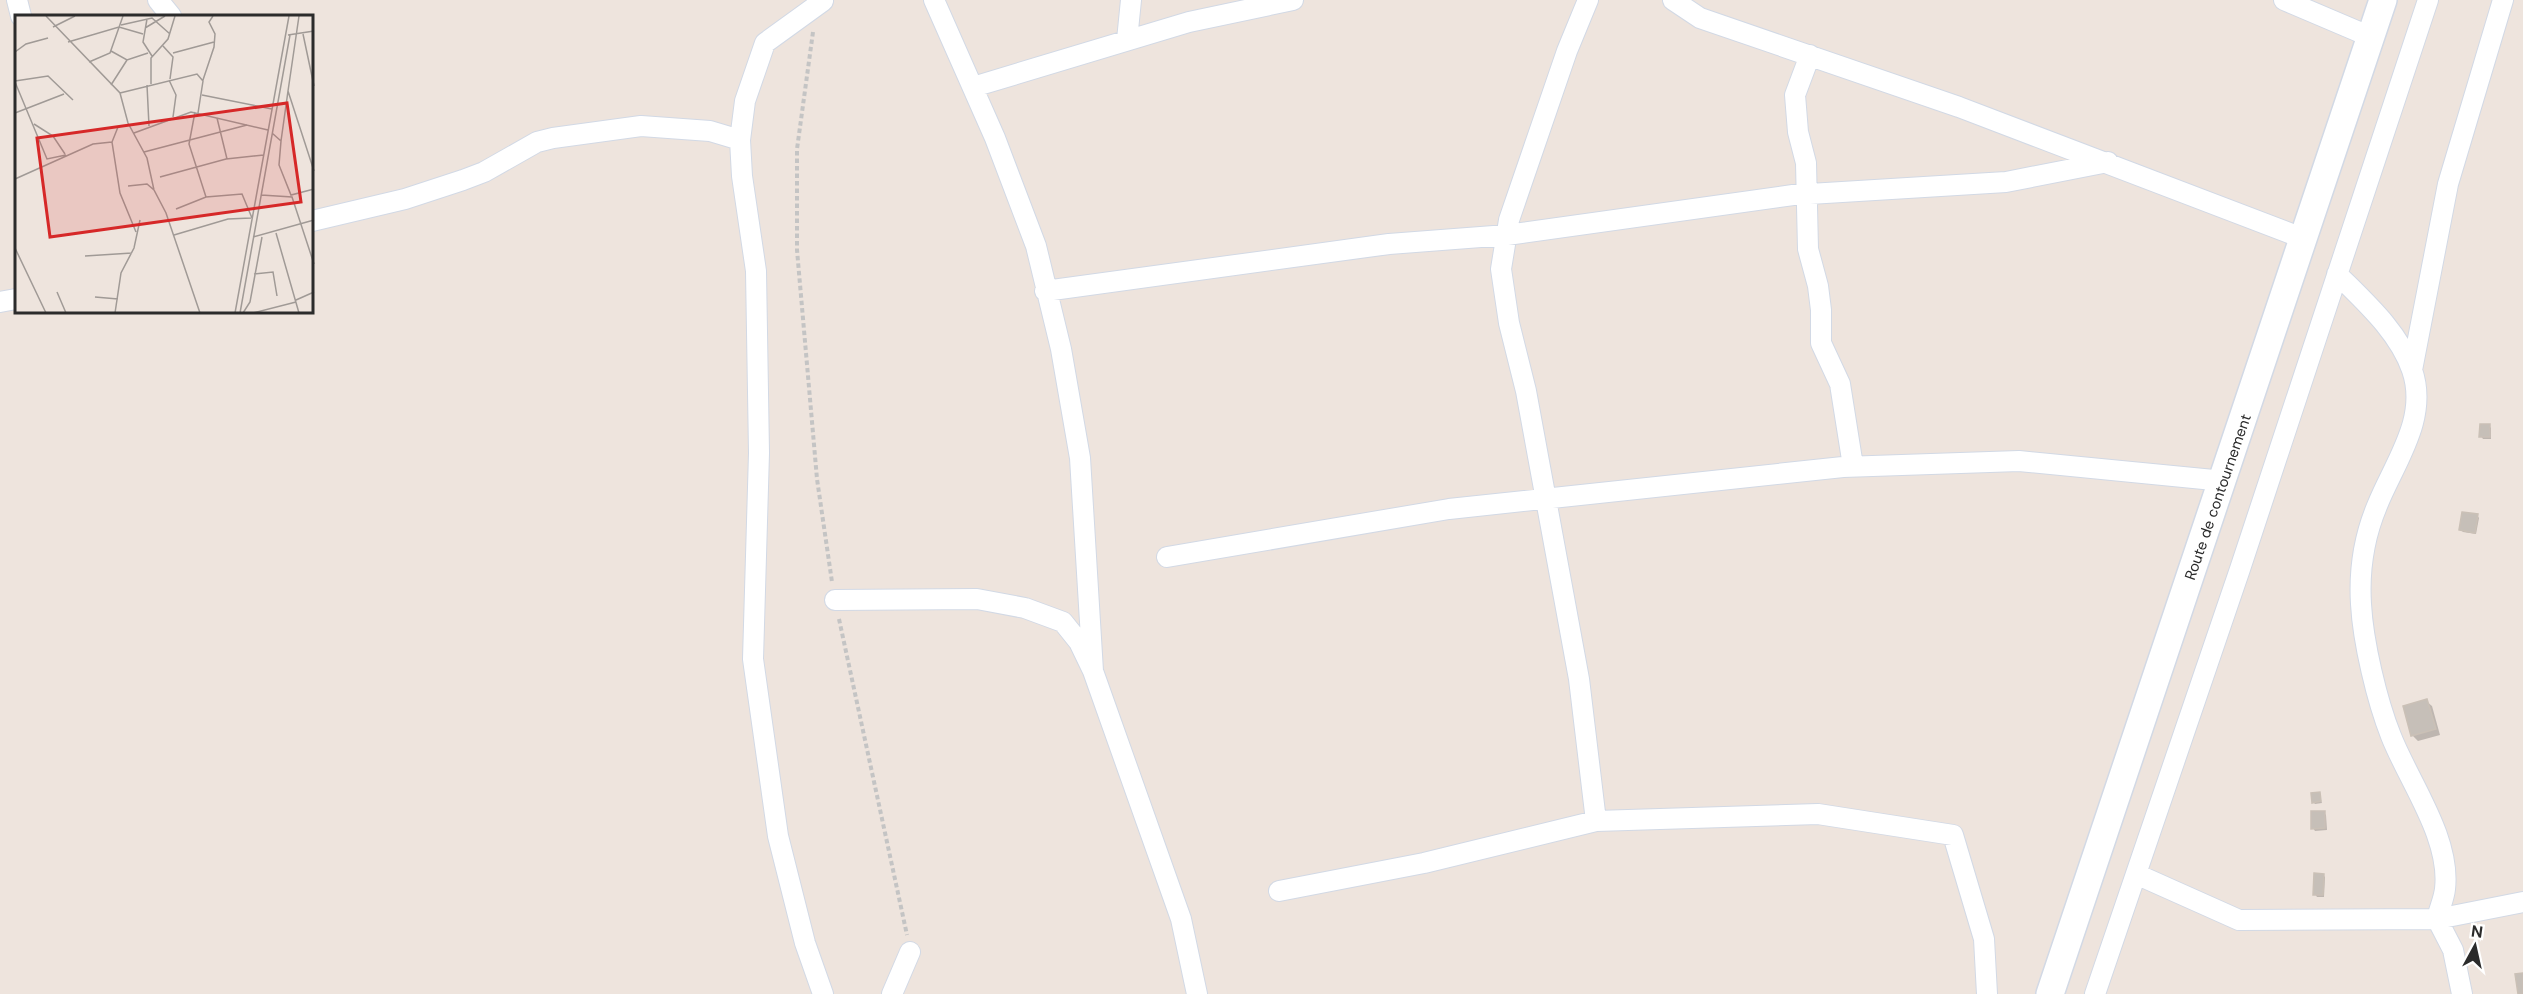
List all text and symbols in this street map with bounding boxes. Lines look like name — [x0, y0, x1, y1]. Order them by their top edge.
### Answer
inset map — [15, 15, 314, 314]
street label: Route de contournement — [2180, 411, 2256, 583]
north arrow — [2445, 916, 2505, 976]
text: N — [2470, 920, 2484, 943]

